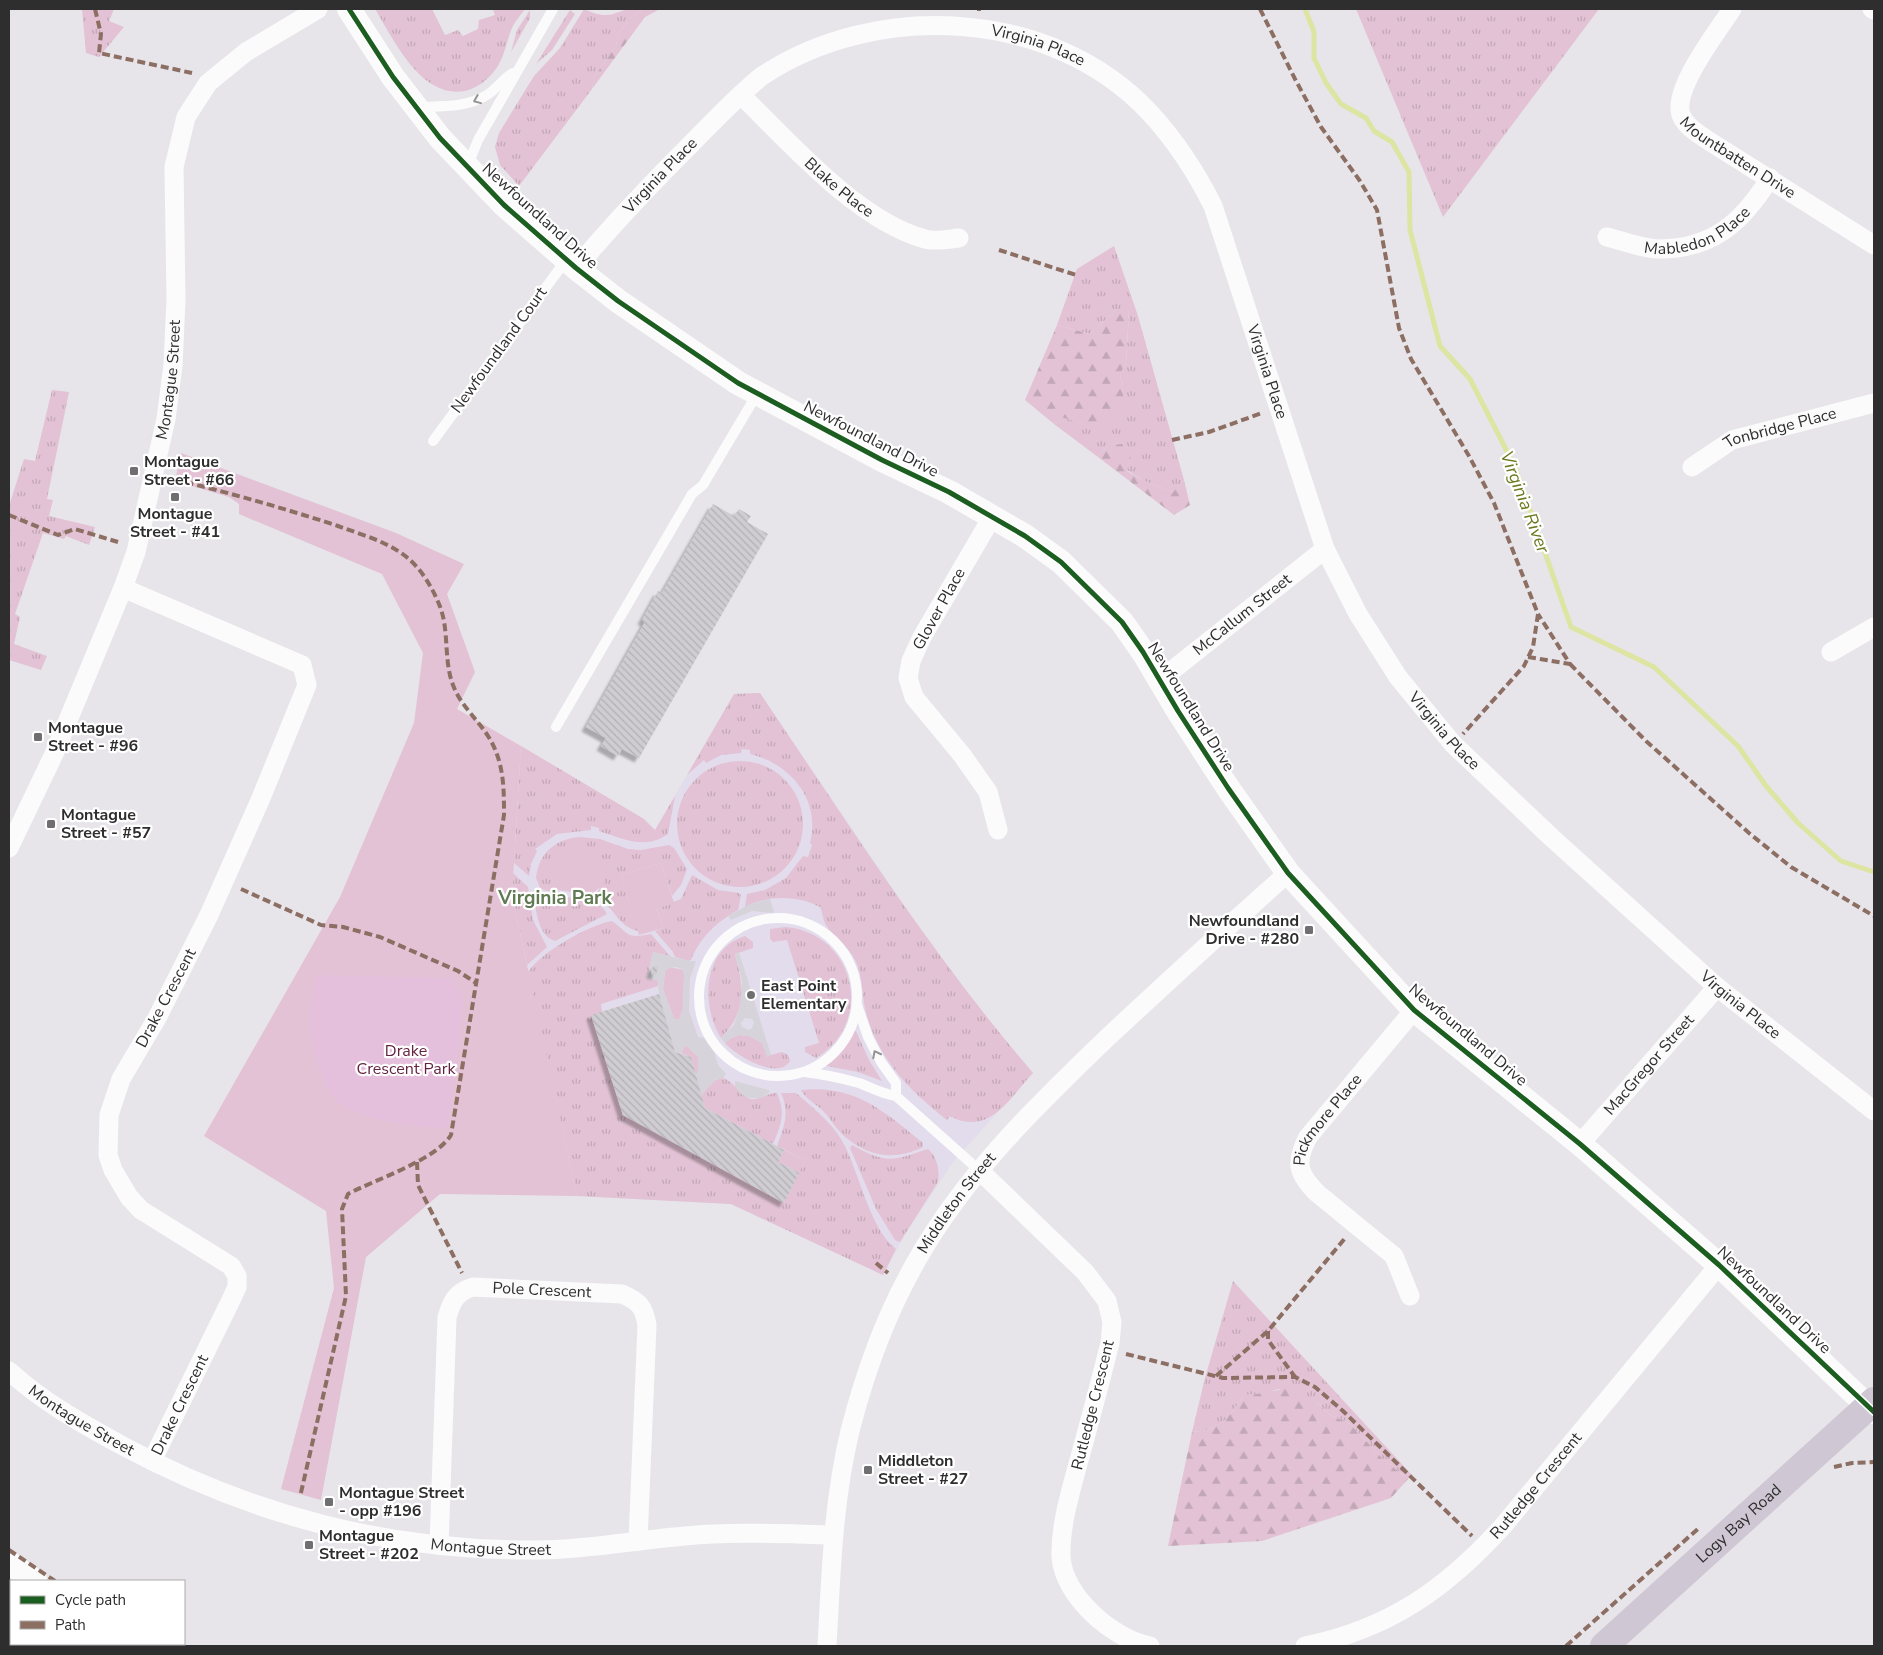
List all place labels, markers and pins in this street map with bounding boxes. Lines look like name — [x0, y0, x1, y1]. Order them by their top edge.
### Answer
place label: Montague Street - #66 — [144, 451, 234, 491]
marker: Montague Street - #66 — [128, 465, 140, 477]
marker: Montague Street - #41 — [169, 491, 181, 503]
place label: Montague Street - #41 — [130, 503, 220, 543]
place label: Montague Street - #96 — [48, 717, 138, 757]
marker: Montague Street - #96 — [32, 731, 44, 743]
place label: Montague Street - #57 — [61, 804, 151, 844]
marker: Montague Street - #57 — [45, 818, 57, 830]
place label: Newfoundland Drive - #280 — [1189, 910, 1299, 950]
marker: Newfoundland Drive - #280 — [1303, 924, 1315, 936]
place label: East Point Elementary — [761, 975, 847, 1015]
marker: East Point Elementary — [745, 989, 757, 1001]
place label: Middleton Street - #27 — [878, 1450, 968, 1490]
marker: Middleton Street - #27 — [862, 1464, 874, 1476]
place label: Montague Street - opp #196 — [339, 1482, 465, 1522]
marker: Montague Street - opp #196 — [323, 1496, 335, 1508]
place label: Montague Street - #202 — [319, 1525, 419, 1565]
marker: Montague Street - #202 — [303, 1539, 315, 1551]

